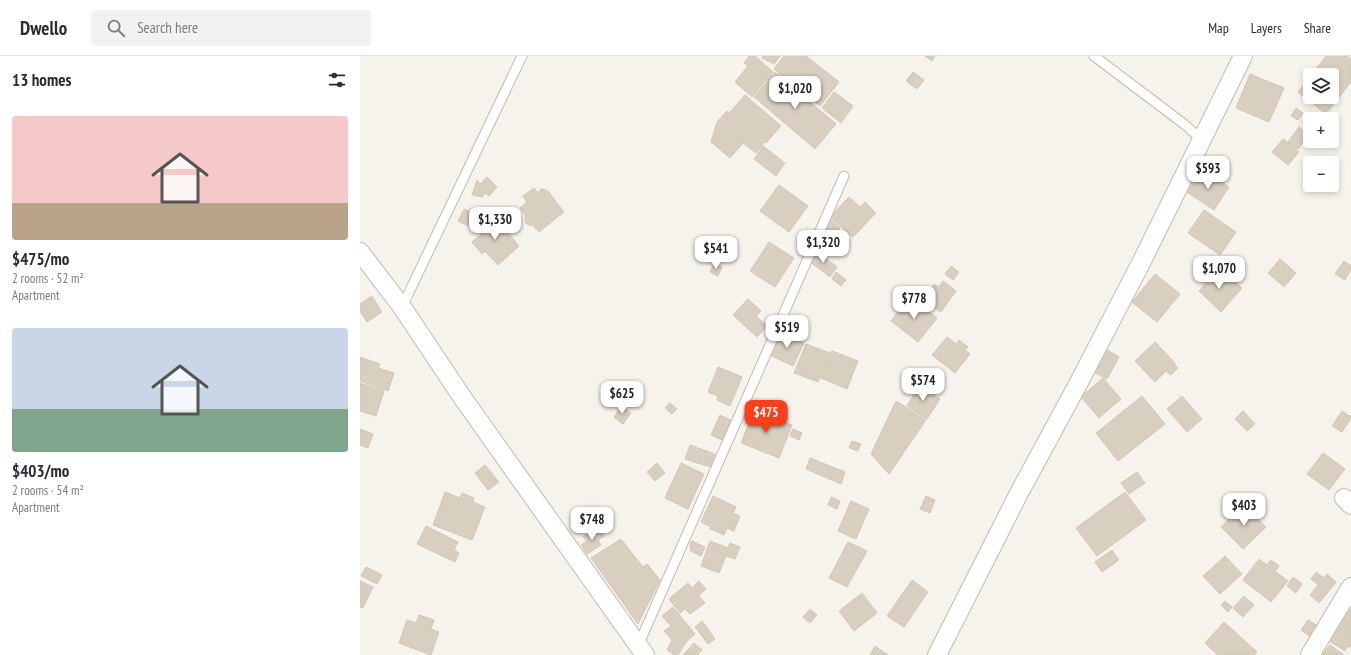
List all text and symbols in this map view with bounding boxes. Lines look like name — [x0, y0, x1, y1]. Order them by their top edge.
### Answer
search box — [91, 10, 371, 46]
text: Dwello — [20, 16, 67, 40]
icon: search — [105, 17, 127, 39]
text: Search here — [137, 18, 198, 37]
text: Map — [1208, 19, 1229, 37]
text: Layers — [1251, 19, 1282, 37]
text: Share — [1304, 19, 1331, 37]
map controls — [1303, 68, 1339, 192]
button: layers — [1303, 68, 1339, 104]
text: 13 homes — [12, 69, 71, 91]
icon: filters — [326, 69, 348, 91]
pin: $1,020 — [762, 76, 828, 110]
text: $1,020 — [778, 80, 812, 97]
button: + — [1303, 112, 1339, 148]
icon: home — [144, 142, 216, 214]
pin: $593 — [1184, 156, 1232, 190]
button: − — [1303, 156, 1339, 192]
text: $593 — [1196, 160, 1220, 177]
pin: $1,330 — [462, 207, 528, 241]
text: $1,330 — [478, 211, 512, 228]
pin: $1,320 — [790, 230, 856, 264]
text: $1,320 — [806, 234, 840, 251]
pin: $541 — [692, 236, 740, 270]
text: $541 — [704, 240, 728, 257]
text: $475/mo — [12, 248, 69, 270]
pin: $1,070 — [1186, 256, 1252, 290]
text: $1,070 — [1202, 260, 1236, 277]
text: 2 rooms · 52 m² — [12, 270, 84, 287]
pin: $778 — [890, 286, 938, 320]
text: Apartment — [12, 287, 60, 304]
text: $778 — [902, 290, 926, 307]
pin: $519 — [763, 315, 811, 349]
text: $519 — [775, 319, 799, 336]
icon: home — [144, 354, 216, 426]
pin: $574 — [899, 368, 947, 402]
text: $574 — [911, 372, 935, 389]
pin: $625 — [598, 381, 646, 415]
text: $625 — [610, 385, 634, 402]
pin: $475 — [742, 400, 790, 434]
text: $475 — [754, 404, 778, 421]
text: $403/mo — [12, 460, 69, 482]
text: 2 rooms · 54 m² — [12, 482, 84, 499]
pin: $403 — [1220, 493, 1268, 527]
text: $403 — [1232, 497, 1256, 514]
text: Apartment — [12, 499, 60, 516]
pin: $748 — [568, 507, 616, 541]
text: $748 — [580, 511, 604, 528]

